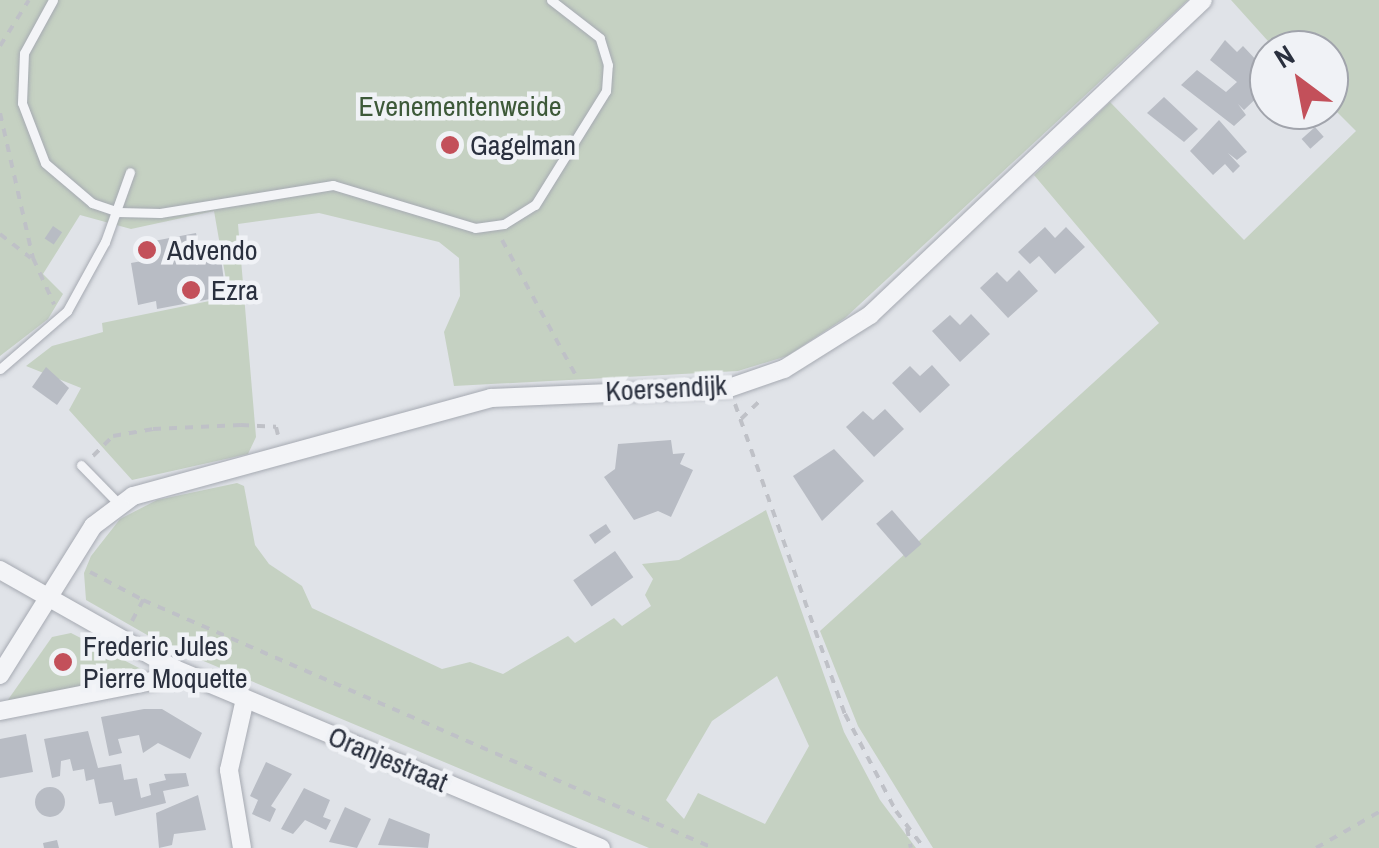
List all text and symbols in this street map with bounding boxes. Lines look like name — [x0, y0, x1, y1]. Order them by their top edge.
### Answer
north arrow — [1249, 30, 1349, 130]
text: N — [1267, 36, 1301, 77]
park label: Evenementenweide — [359, 89, 561, 123]
place label: Gagelman — [470, 128, 576, 162]
marker: Gagelman — [439, 134, 461, 156]
place label: Advendo — [167, 233, 258, 267]
marker: Advendo — [136, 239, 158, 261]
place label: Ezra — [211, 273, 258, 307]
marker: Ezra — [180, 279, 202, 301]
street label: Koersendijk — [605, 368, 727, 408]
place label: Frederic Jules Pierre Moquette — [83, 629, 248, 695]
marker: Frederic Jules Pierre Moquette — [52, 651, 74, 673]
street label: Oranjestraat — [323, 719, 453, 799]

